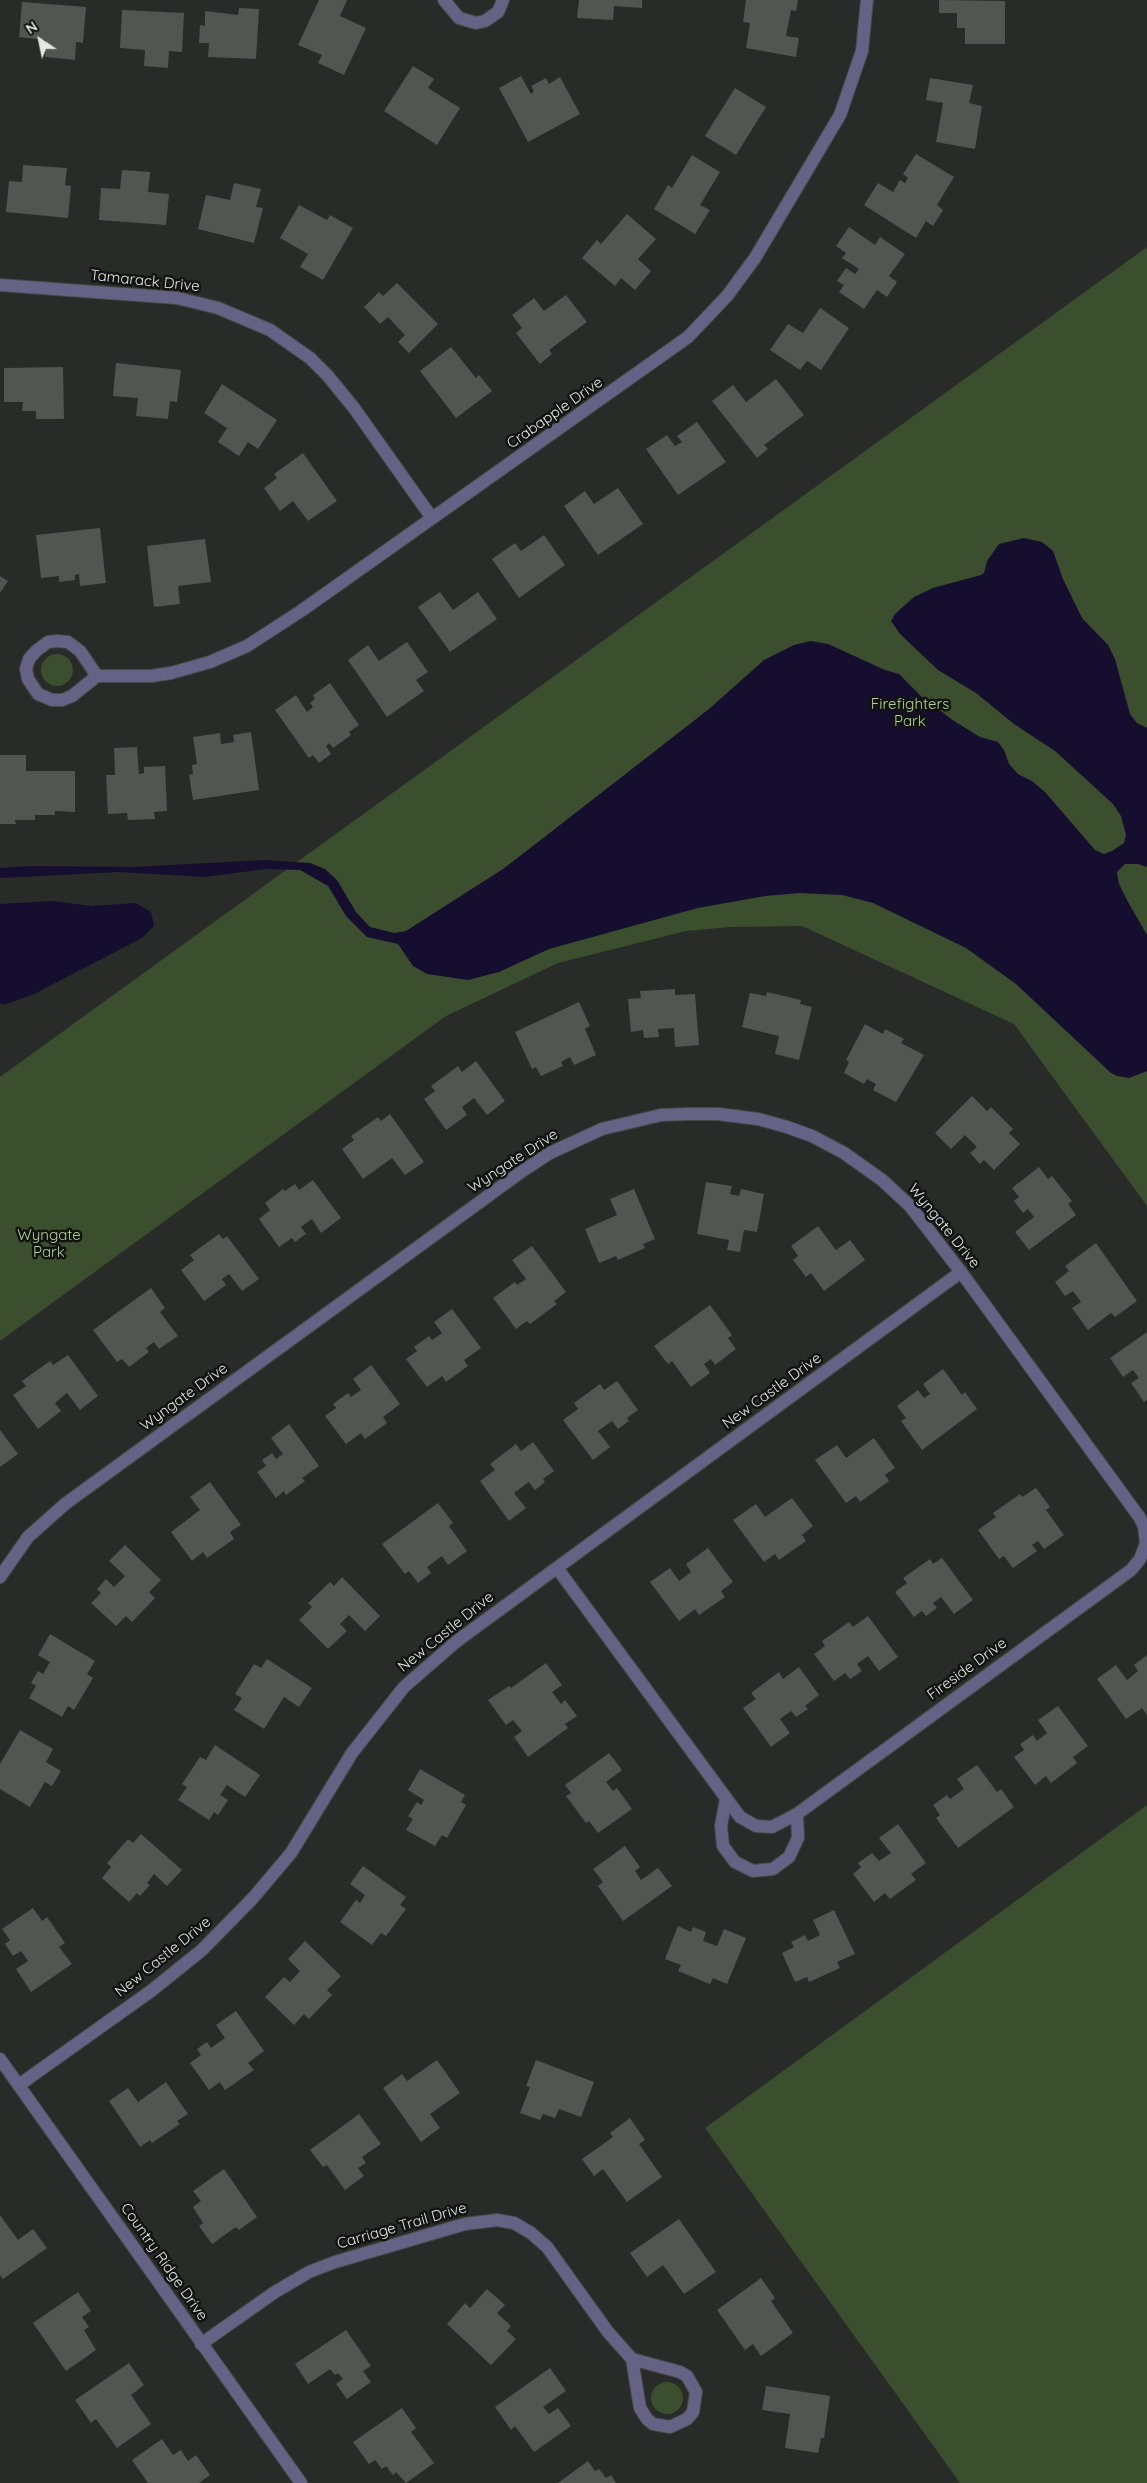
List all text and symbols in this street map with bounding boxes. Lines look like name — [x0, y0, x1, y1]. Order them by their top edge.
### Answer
north arrow — [15, 15, 65, 65]
text: N — [22, 17, 41, 38]
street label: Tamarack Drive — [89, 266, 201, 296]
street label: Crabapple Drive — [504, 373, 606, 453]
park label: Firefighters Park — [871, 695, 949, 730]
street label: Wyngate Drive — [465, 1125, 561, 1197]
street label: Wyngate Drive — [904, 1180, 984, 1272]
park label: Wyngate Park — [17, 1226, 81, 1261]
street label: New Castle Drive — [719, 1349, 825, 1433]
street label: Wyngate Drive — [137, 1359, 231, 1435]
street label: New Castle Drive — [395, 1588, 497, 1676]
street label: Fireside Drive — [924, 1634, 1010, 1704]
street label: New Castle Drive — [112, 1913, 214, 2001]
street label: Carriage Trail Drive — [335, 2199, 469, 2253]
street label: Country Ridge Drive — [117, 2200, 211, 2324]

